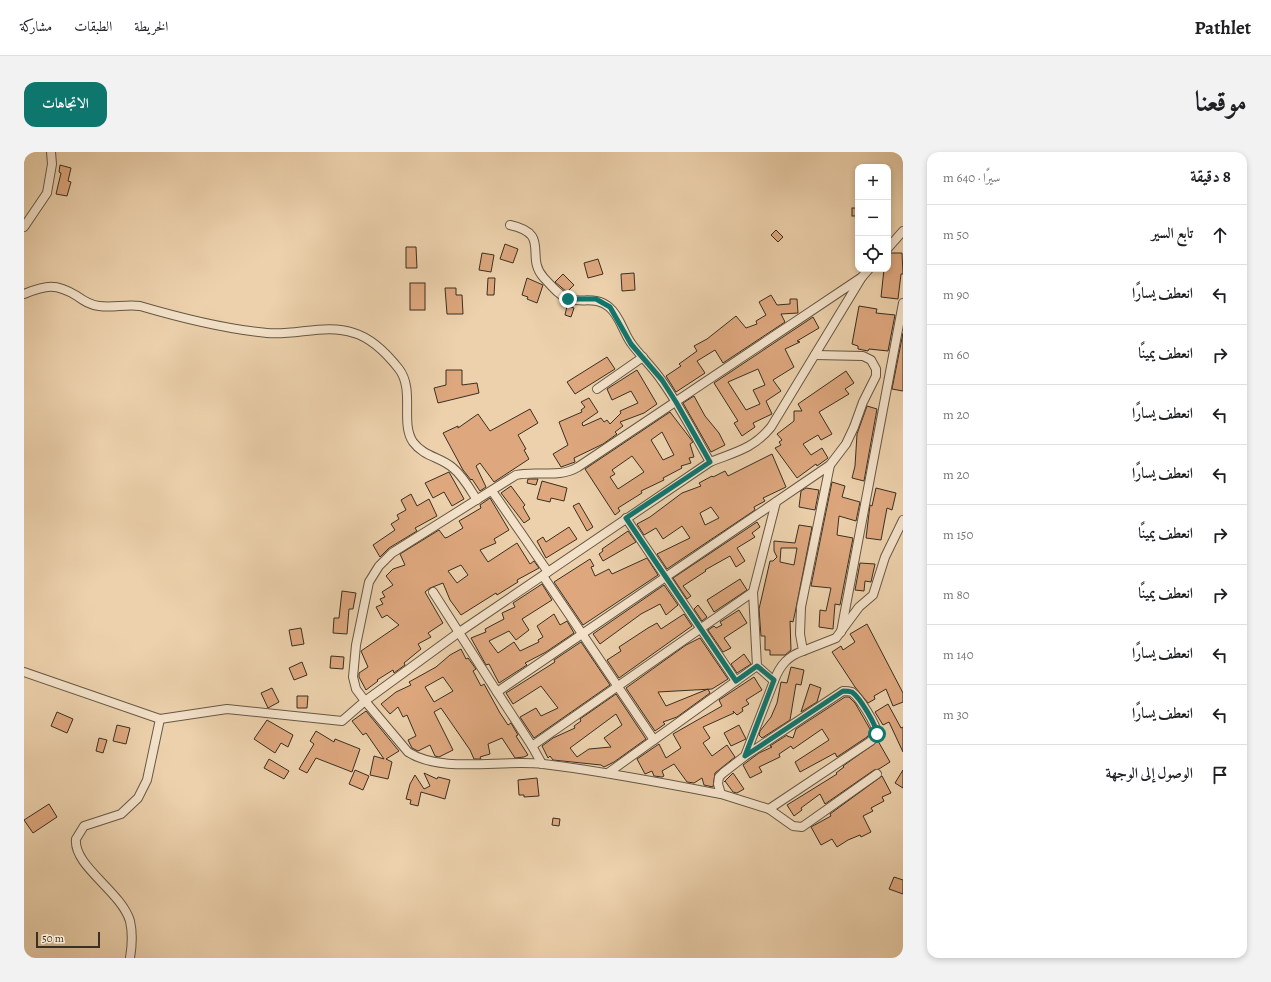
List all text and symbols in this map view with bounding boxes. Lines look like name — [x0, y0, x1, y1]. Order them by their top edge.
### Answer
text: Pathlet — [1195, 15, 1251, 41]
text: مشاركة — [20, 17, 52, 36]
text: الطبقات — [74, 17, 112, 36]
text: الخريطة — [134, 17, 168, 36]
button: الاتجاهات — [24, 82, 107, 127]
text: موقعنا — [1195, 83, 1247, 121]
map controls — [855, 164, 891, 272]
button: + — [855, 164, 891, 200]
text: 8 دقيقة — [1190, 165, 1231, 188]
text: سيرًا · 640 m — [943, 169, 1000, 186]
button: − — [855, 200, 891, 236]
text: تابع السير — [1151, 223, 1193, 243]
icon: ahead — [1209, 224, 1231, 246]
text: 50 m — [943, 226, 969, 243]
button: locate — [855, 236, 891, 272]
text: انعطف يسارًا — [1132, 283, 1193, 303]
icon: left — [1209, 284, 1231, 306]
text: 90 m — [943, 286, 969, 303]
route end — [559, 290, 577, 308]
text: انعطف يمينًا — [1138, 343, 1193, 363]
icon: right — [1209, 344, 1231, 366]
text: 60 m — [943, 346, 969, 363]
text: انعطف يسارًا — [1132, 403, 1193, 423]
icon: left — [1209, 404, 1231, 426]
text: 20 m — [943, 406, 970, 423]
text: انعطف يسارًا — [1132, 463, 1193, 483]
icon: left — [1209, 464, 1231, 486]
text: 20 m — [943, 466, 970, 483]
text: انعطف يمينًا — [1138, 523, 1193, 543]
icon: right — [1209, 524, 1231, 546]
text: 150 m — [943, 526, 973, 543]
text: انعطف يمينًا — [1138, 583, 1193, 603]
icon: right — [1209, 584, 1231, 606]
text: 80 m — [943, 586, 970, 603]
text: انعطف يسارًا — [1132, 643, 1193, 663]
icon: left — [1209, 644, 1231, 666]
text: 140 m — [943, 646, 974, 663]
text: انعطف يسارًا — [1132, 703, 1193, 723]
icon: left — [1209, 704, 1231, 726]
text: 30 m — [943, 706, 969, 723]
route start — [868, 725, 886, 743]
text: الوصول إلى الوجهة — [1106, 763, 1193, 783]
icon: arrive — [1209, 764, 1231, 786]
scale bar — [36, 930, 100, 949]
text: 50 m — [42, 931, 64, 946]

